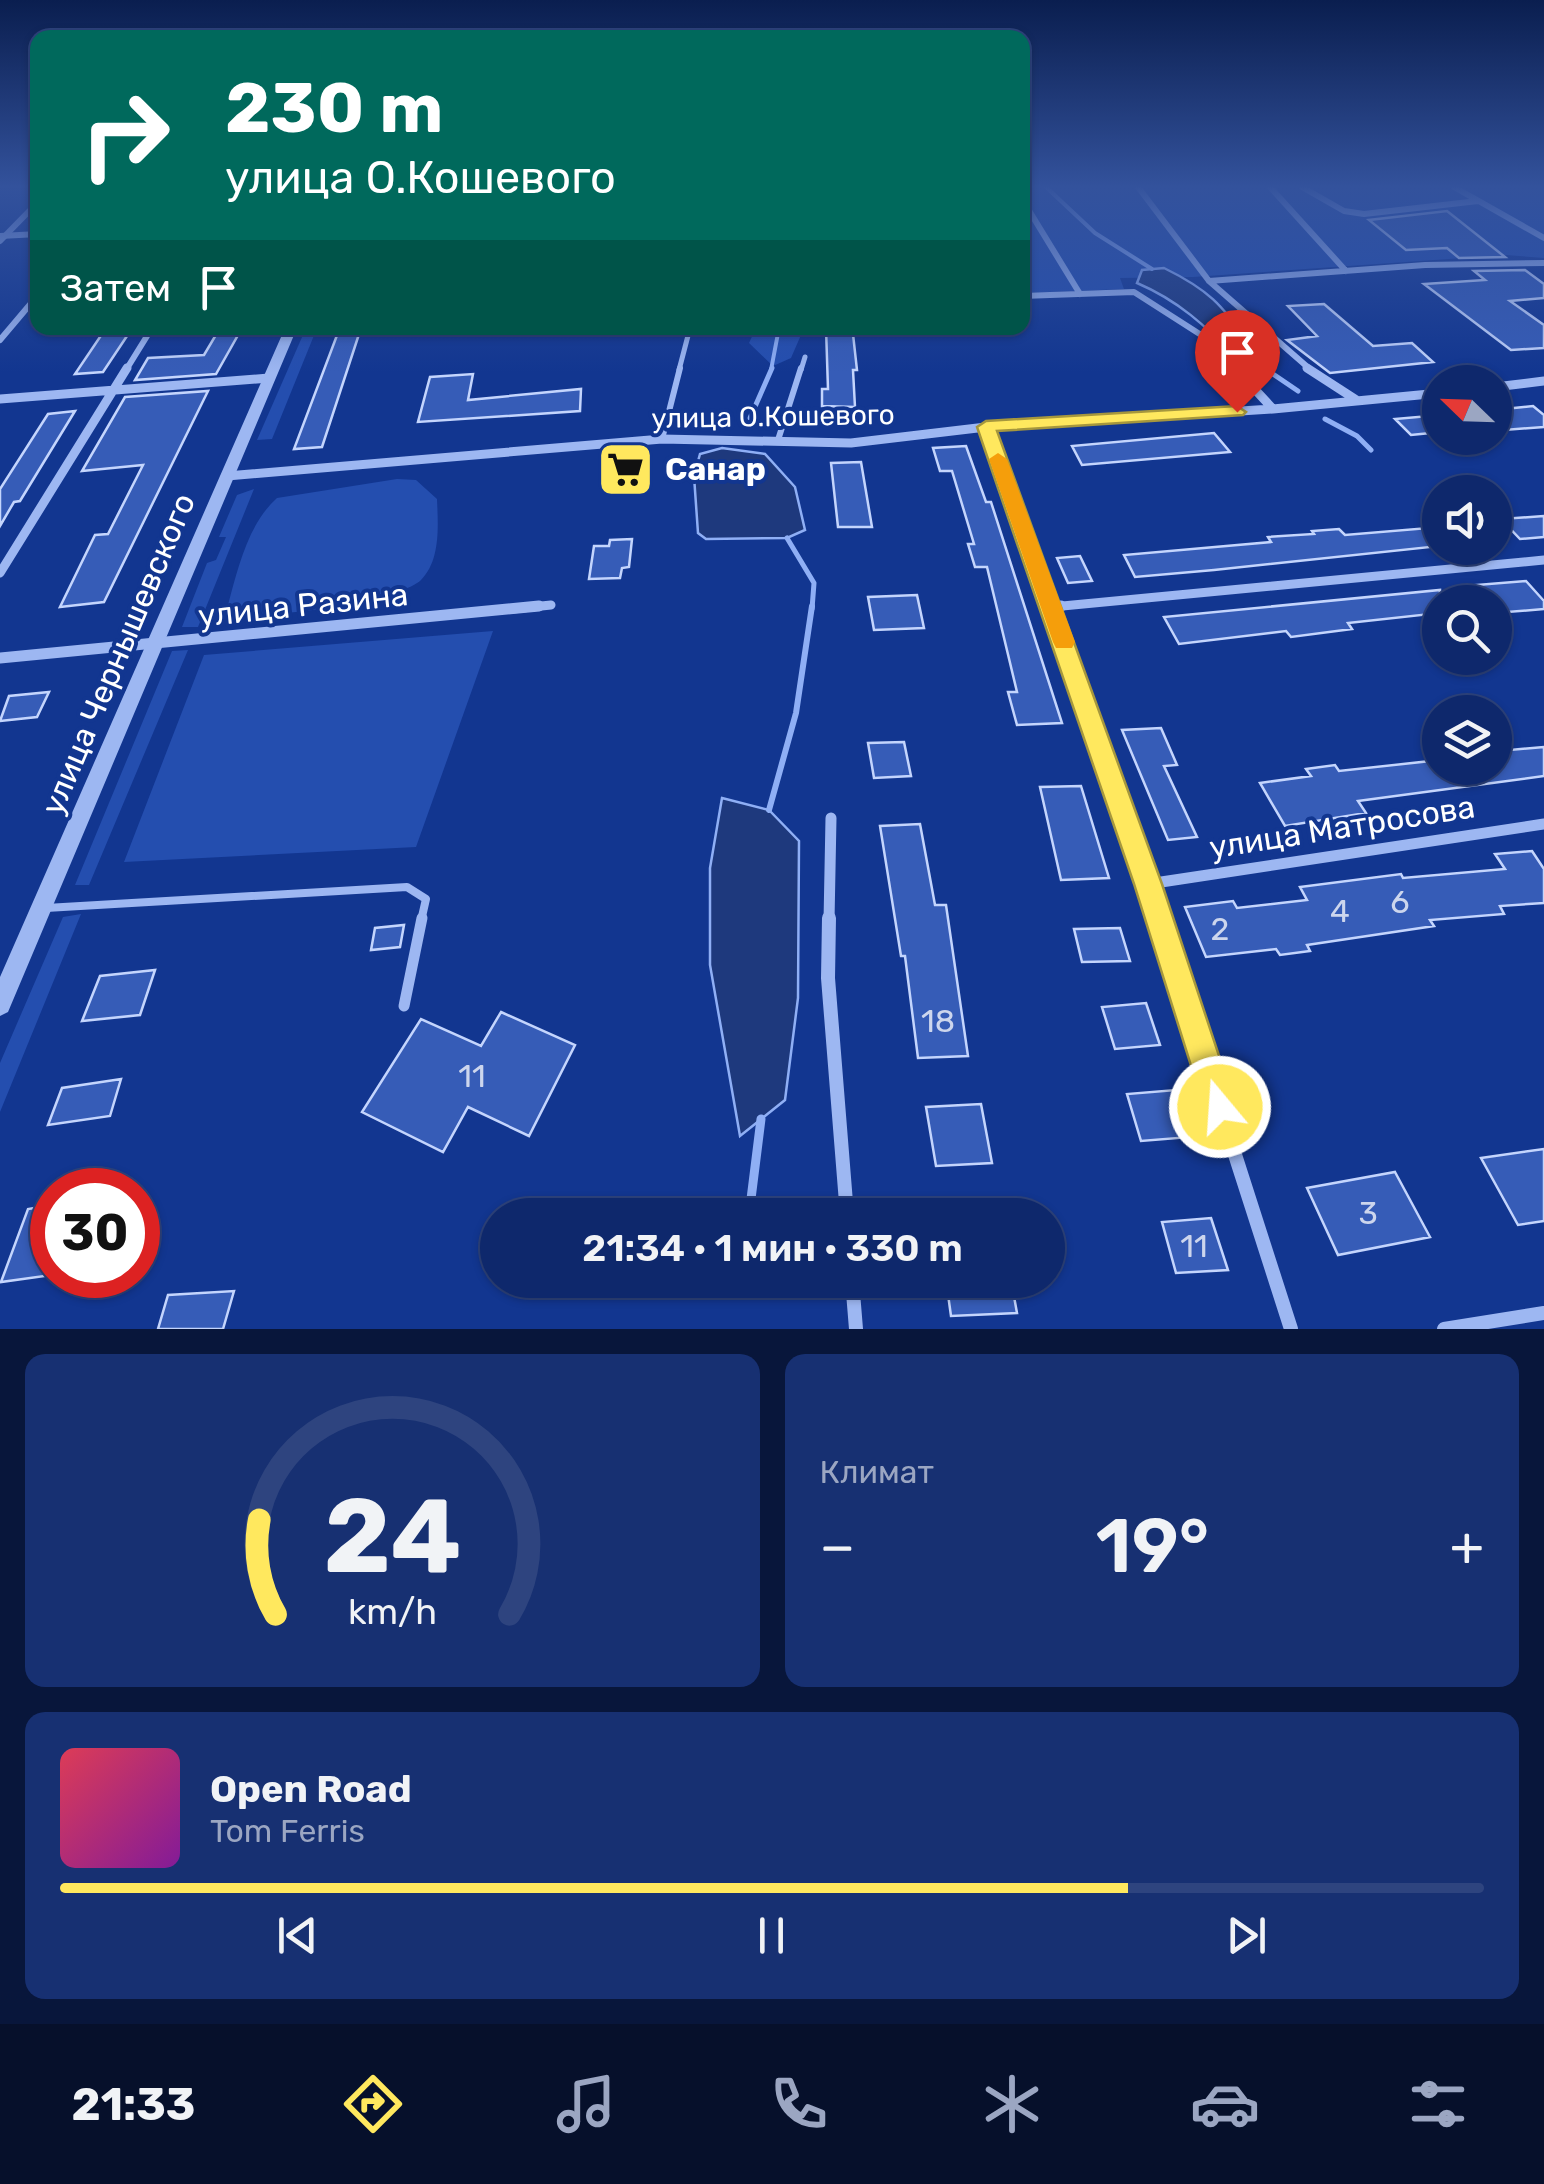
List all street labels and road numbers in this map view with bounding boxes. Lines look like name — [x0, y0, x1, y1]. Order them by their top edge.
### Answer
street label: улица О.Кошевого — [651, 398, 895, 435]
street label: улица Чернышевского — [33, 488, 203, 820]
street label: улица Разина — [196, 575, 410, 635]
street label: улица Матросова — [1206, 787, 1478, 867]

